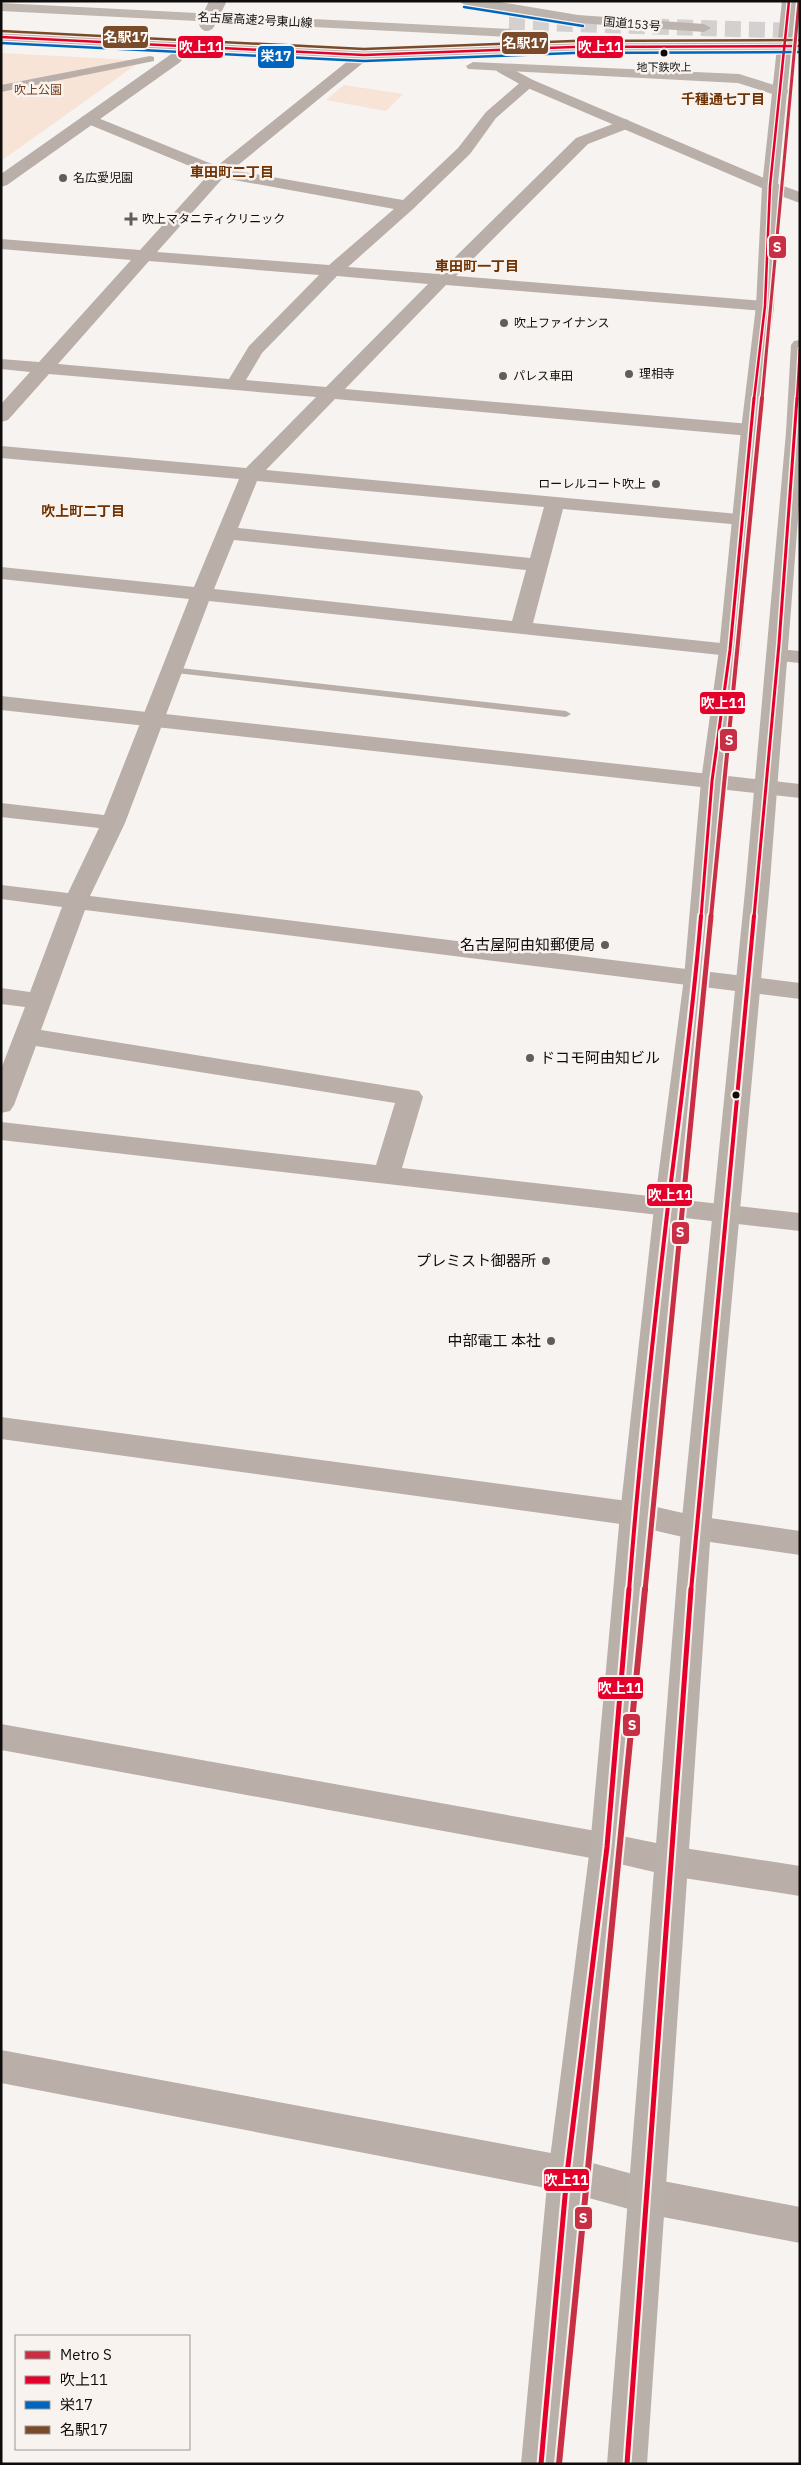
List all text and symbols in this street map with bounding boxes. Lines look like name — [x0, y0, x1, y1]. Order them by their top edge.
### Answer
street label: 名古屋高速2号東山線 — [197, 9, 313, 30]
street label: 国道153号 — [603, 14, 661, 33]
line badge: 名駅17 — [102, 25, 149, 49]
text: 名駅17 — [104, 28, 148, 46]
line badge: 名駅17 — [501, 31, 549, 55]
text: 名駅17 — [503, 34, 547, 52]
line badge: 吹上11 — [177, 35, 224, 59]
line badge: 吹上11 — [576, 35, 624, 59]
text: 吹上11 — [179, 38, 224, 56]
text: 吹上11 — [578, 38, 623, 56]
line badge: 栄17 — [257, 45, 295, 69]
text: 栄17 — [261, 47, 291, 65]
marker: 地下鉄吹上 — [659, 48, 669, 58]
place label: 地下鉄吹上 — [637, 60, 692, 74]
park label: 吹上公園 — [14, 82, 62, 97]
district label: 千種通七丁目 — [681, 90, 765, 108]
district label: 車田町二丁目 — [190, 163, 274, 181]
place label: 名広愛児園 — [73, 170, 133, 185]
marker: 名広愛児園 — [57, 172, 69, 184]
place label: 吹上マタニティクリニック — [142, 211, 285, 226]
marker: 吹上マタニティクリニック — [124, 212, 138, 226]
line badge: S — [768, 235, 787, 259]
text: S — [773, 238, 782, 256]
district label: 車田町一丁目 — [435, 257, 519, 275]
place label: 吹上ファイナンス — [514, 315, 610, 330]
marker: 吹上ファイナンス — [498, 317, 510, 329]
place label: 理相寺 — [639, 366, 675, 381]
place label: パレス車田 — [513, 368, 573, 383]
marker: 理相寺 — [623, 368, 635, 380]
marker: パレス車田 — [497, 370, 509, 382]
place label: ローレルコート吹上 — [538, 476, 646, 491]
marker: ローレルコート吹上 — [650, 478, 662, 490]
district label: 吹上町二丁目 — [41, 502, 125, 520]
line badge: 吹上11 — [699, 691, 746, 715]
text: 吹上11 — [701, 694, 746, 712]
line badge: S — [719, 728, 738, 752]
text: S — [725, 731, 734, 749]
place label: 名古屋阿由知郵便局 — [460, 935, 595, 954]
marker: 名古屋阿由知郵便局 — [599, 939, 611, 951]
place label: ドコモ阿由知ビル — [540, 1048, 660, 1067]
marker: ドコモ阿由知ビル — [524, 1052, 536, 1064]
unlabelled marker — [731, 1090, 741, 1100]
line badge: 吹上11 — [646, 1183, 693, 1207]
text: 吹上11 — [648, 1186, 693, 1204]
line badge: S — [671, 1221, 690, 1245]
text: S — [676, 1223, 685, 1241]
place label: プレミスト御器所 — [416, 1251, 536, 1270]
marker: プレミスト御器所 — [540, 1255, 552, 1267]
place label: 中部電工 本社 — [447, 1331, 541, 1350]
marker: 中部電工 本社 — [545, 1335, 557, 1347]
line badge: 吹上11 — [597, 1676, 644, 1700]
text: 吹上11 — [598, 1679, 643, 1697]
line badge: S — [622, 1713, 641, 1737]
text: S — [628, 1716, 637, 1734]
line badge: 吹上11 — [543, 2168, 590, 2192]
text: 吹上11 — [544, 2171, 589, 2189]
line badge: S — [574, 2206, 593, 2230]
text: S — [579, 2209, 588, 2227]
legend — [15, 2335, 190, 2450]
text: Metro S — [60, 2345, 112, 2364]
text: 吹上11 — [60, 2370, 108, 2389]
text: 栄17 — [60, 2395, 93, 2414]
text: 名駅17 — [60, 2420, 108, 2439]

